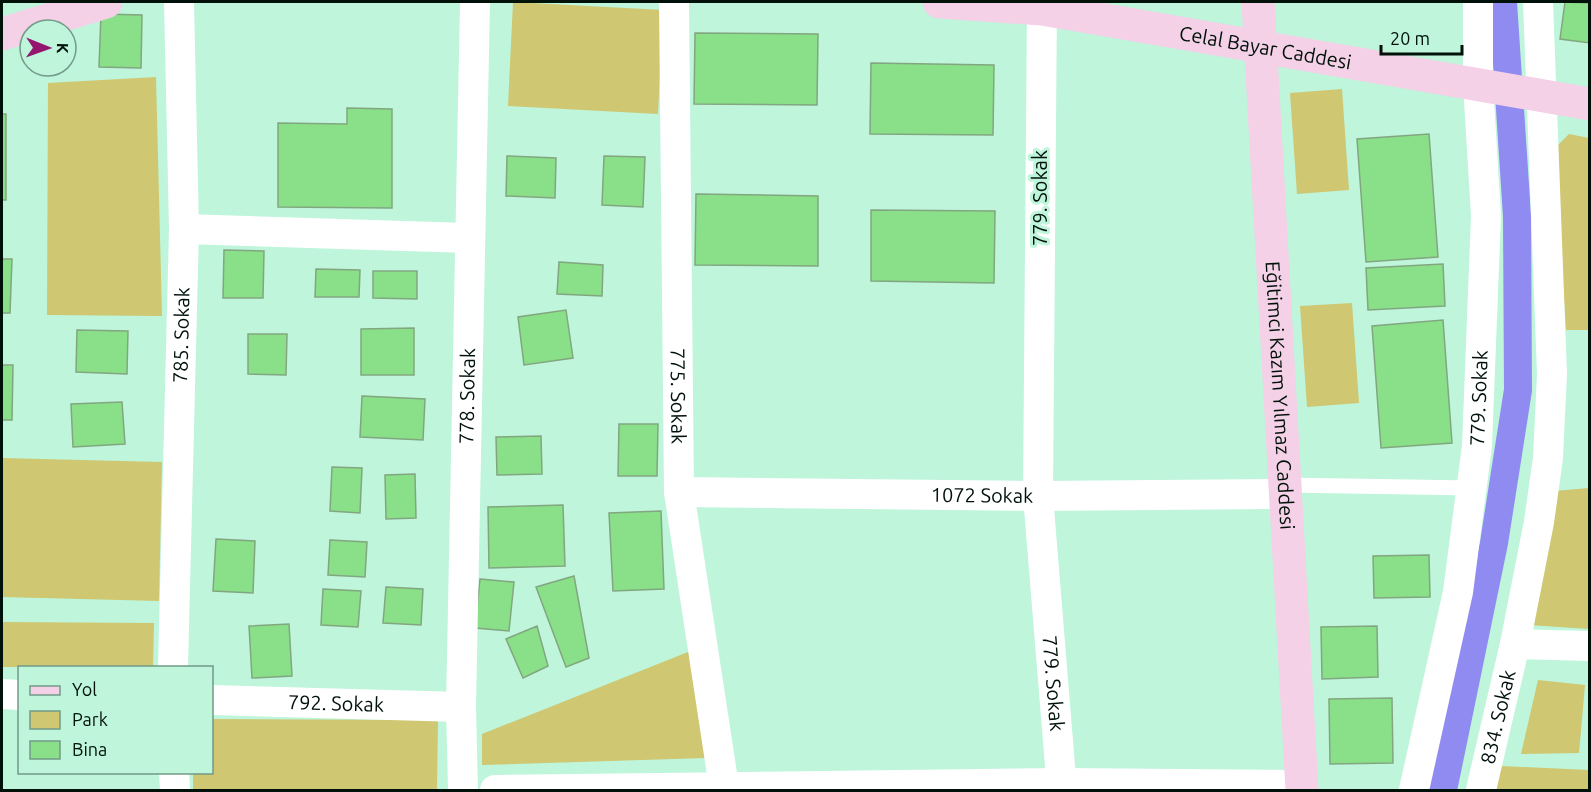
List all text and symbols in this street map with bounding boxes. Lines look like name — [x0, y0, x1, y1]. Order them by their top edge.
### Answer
north arrow — [18, 18, 78, 78]
scale bar — [1381, 18, 1462, 56]
street label: Celal Bayar Caddesi — [1178, 21, 1353, 73]
text: 20 m — [1390, 28, 1430, 48]
text: K — [54, 43, 72, 54]
street label: 779. Sokak — [1028, 150, 1051, 246]
street label: Eğitimci Kazım Yılmaz Caddesi — [1261, 260, 1299, 530]
street label: 785. Sokak — [168, 287, 194, 383]
street label: 778. Sokak — [454, 348, 479, 444]
street label: 775. Sokak — [667, 348, 691, 444]
street label: 779. Sokak — [1465, 350, 1492, 447]
street label: 1072 Sokak — [931, 483, 1033, 507]
street label: 779. Sokak — [1038, 635, 1069, 732]
legend — [18, 666, 213, 774]
street label: 834. Sokak — [1475, 667, 1520, 766]
text: Yol — [72, 679, 97, 699]
street label: 792. Sokak — [288, 690, 384, 716]
text: Park — [72, 709, 108, 729]
text: Bina — [72, 739, 107, 759]

